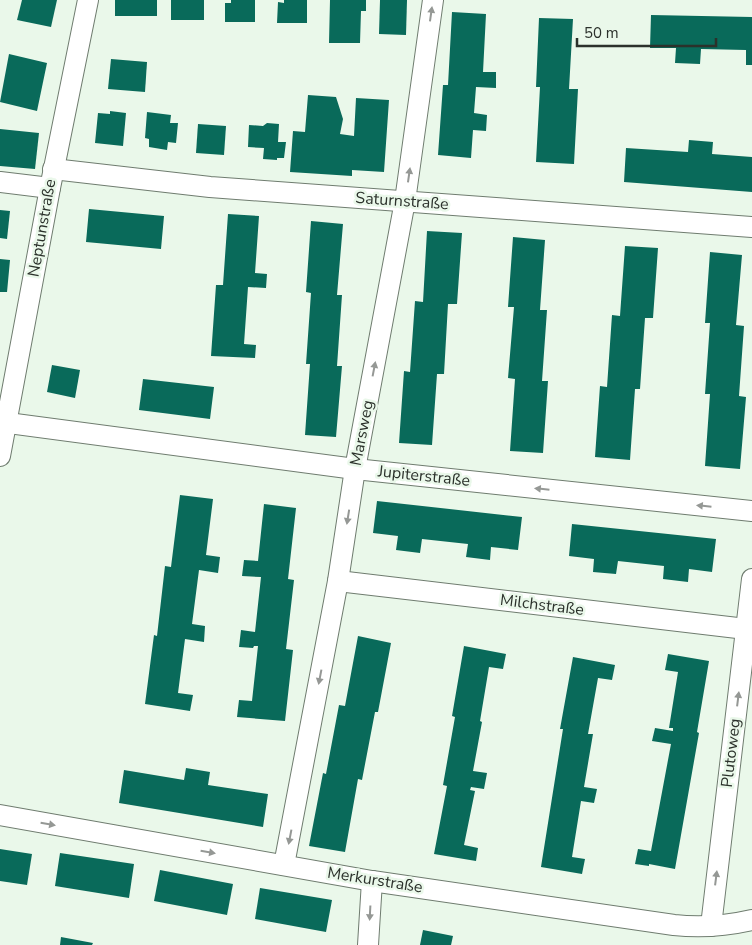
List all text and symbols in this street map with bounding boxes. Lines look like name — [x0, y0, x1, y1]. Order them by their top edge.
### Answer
one-way arrow — [427, 6, 435, 22]
scale bar — [577, 15, 716, 47]
text: 50 m — [584, 23, 619, 43]
one-way arrow — [405, 166, 413, 182]
street label: Neptunstraße — [23, 177, 61, 279]
street label: Saturnstraße — [355, 187, 449, 215]
one-way arrow — [370, 361, 378, 377]
street label: Marsweg — [345, 398, 379, 468]
street label: Jupiterstraße — [376, 460, 471, 492]
one-way arrow — [534, 485, 550, 493]
one-way arrow — [695, 502, 711, 510]
one-way arrow — [343, 509, 351, 525]
street label: Milchstraße — [499, 589, 585, 621]
one-way arrow — [315, 669, 323, 685]
one-way arrow — [734, 691, 742, 707]
street label: Plutoweg — [716, 717, 746, 789]
one-way arrow — [40, 820, 56, 828]
one-way arrow — [285, 829, 293, 845]
one-way arrow — [200, 848, 216, 856]
street label: Merkurstraße — [326, 862, 424, 898]
one-way arrow — [712, 870, 720, 886]
one-way arrow — [365, 905, 373, 921]

